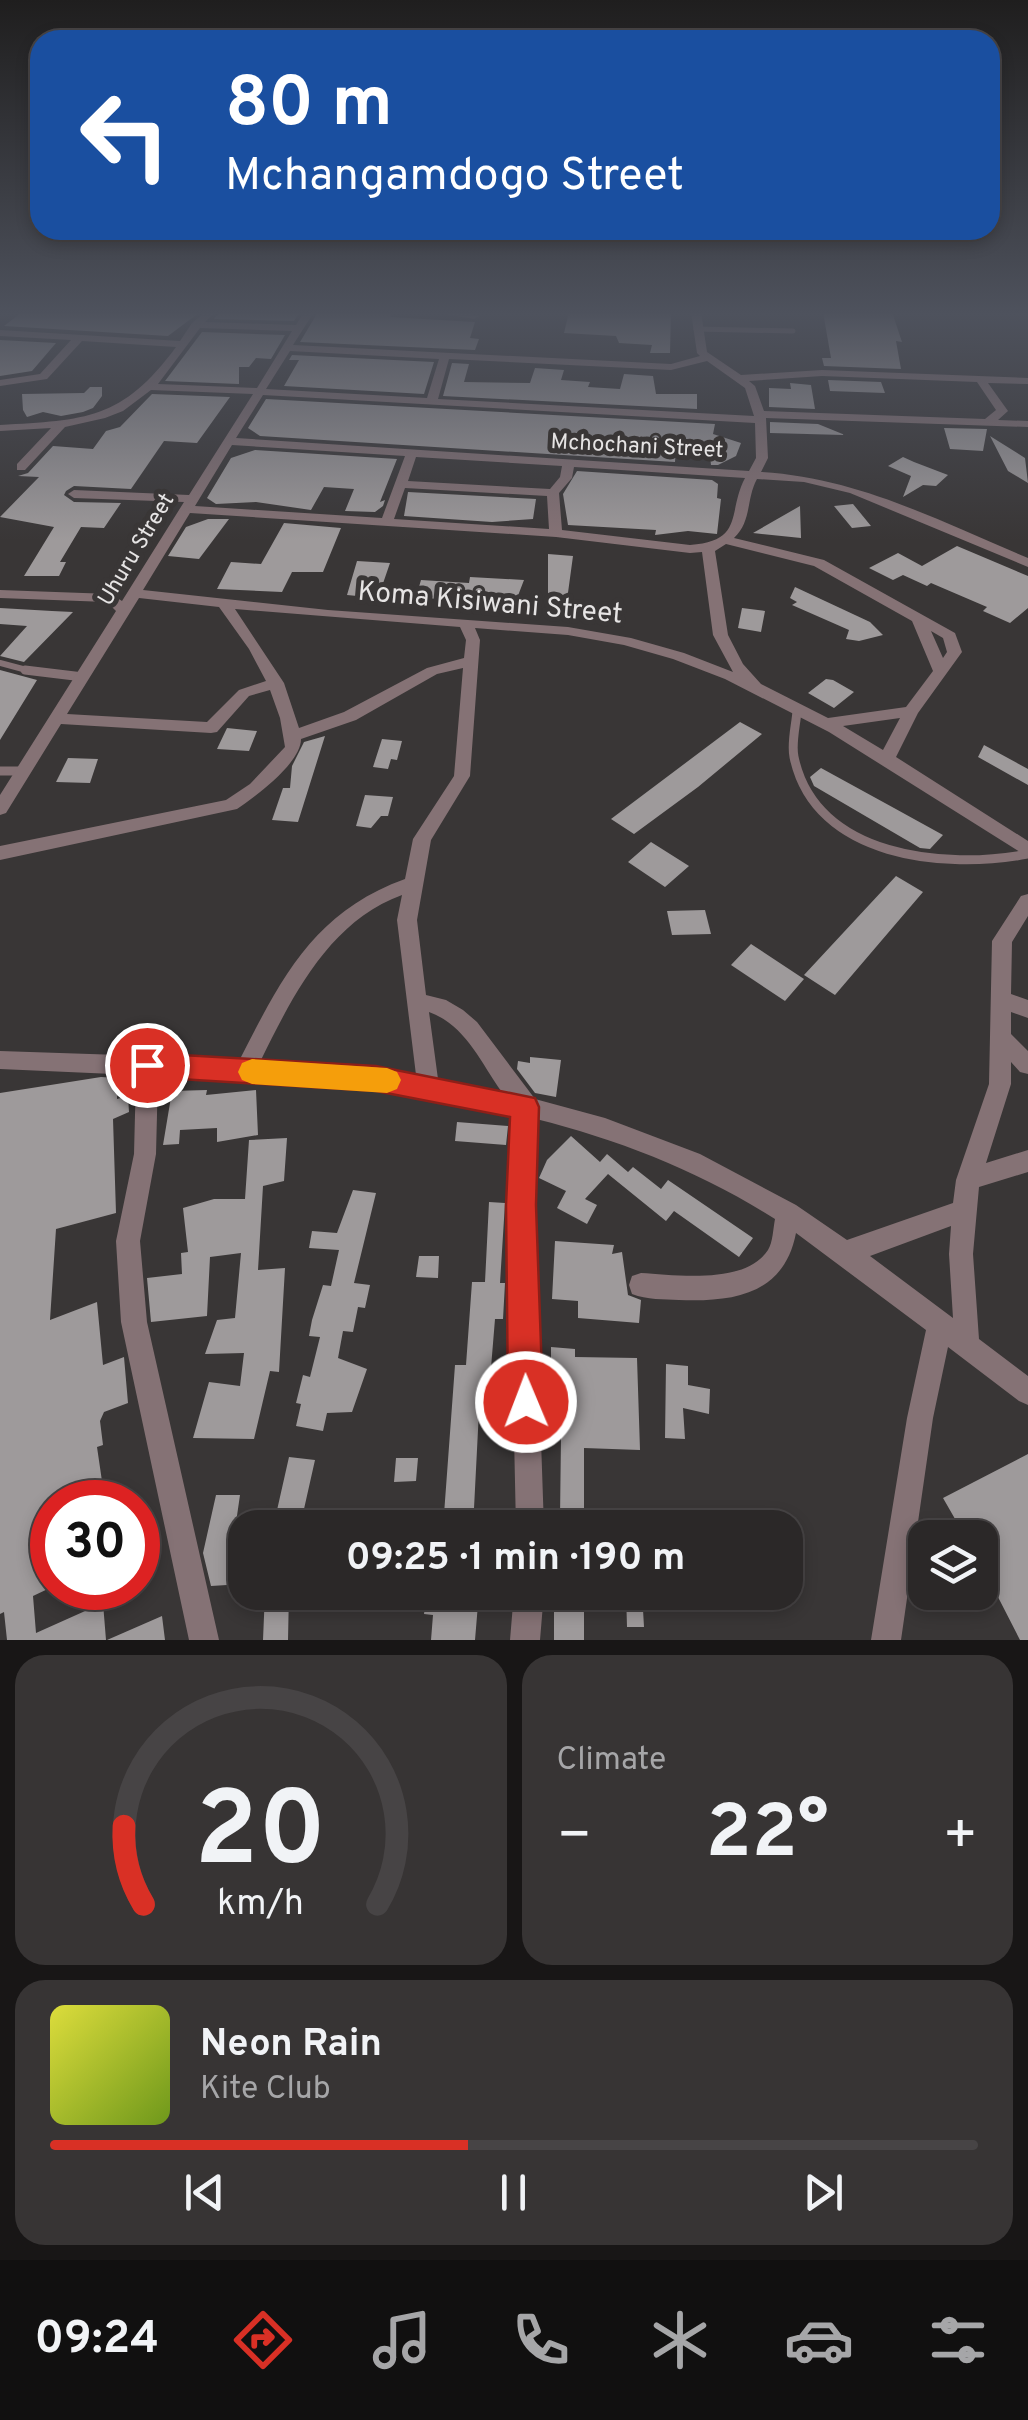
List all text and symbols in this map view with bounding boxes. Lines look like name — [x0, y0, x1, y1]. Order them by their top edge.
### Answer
text: 80 m — [225, 62, 393, 151]
icon: left — [60, 70, 190, 200]
text: Mchangamdogo Street — [225, 149, 684, 206]
street label: Mchochani Street — [550, 429, 724, 465]
street label: Uhuru Street — [93, 489, 181, 611]
street label: Koma Kisiwani Street — [356, 574, 624, 634]
pin — [105, 1023, 190, 1108]
icon: arrive — [120, 1038, 175, 1093]
position arrow — [474, 1350, 578, 1454]
speed limit sign: 30 — [30, 1480, 160, 1610]
map controls — [908, 1520, 998, 1610]
button: layers — [908, 1520, 998, 1610]
text: 09:25 · 1 min · 190 m — [346, 1535, 685, 1584]
text: Climate — [557, 1741, 666, 1781]
text: 20 — [195, 1770, 327, 1902]
text: 22° — [706, 1789, 829, 1884]
text: − — [557, 1803, 592, 1873]
text: + — [943, 1803, 978, 1873]
text: km/h — [217, 1882, 304, 1928]
text: Neon Rain — [200, 2021, 382, 2070]
text: Kite Club — [200, 2070, 331, 2110]
icon: previous — [177, 2165, 232, 2220]
icon: pause — [486, 2165, 541, 2220]
icon: next — [796, 2165, 851, 2220]
icon: directions — [228, 2305, 298, 2375]
icon: music — [367, 2305, 437, 2375]
icon: phone — [506, 2305, 576, 2375]
icon: climate — [645, 2305, 715, 2375]
icon: car — [784, 2305, 854, 2375]
icon: filters — [923, 2305, 993, 2375]
text: 09:24 — [35, 2312, 159, 2369]

